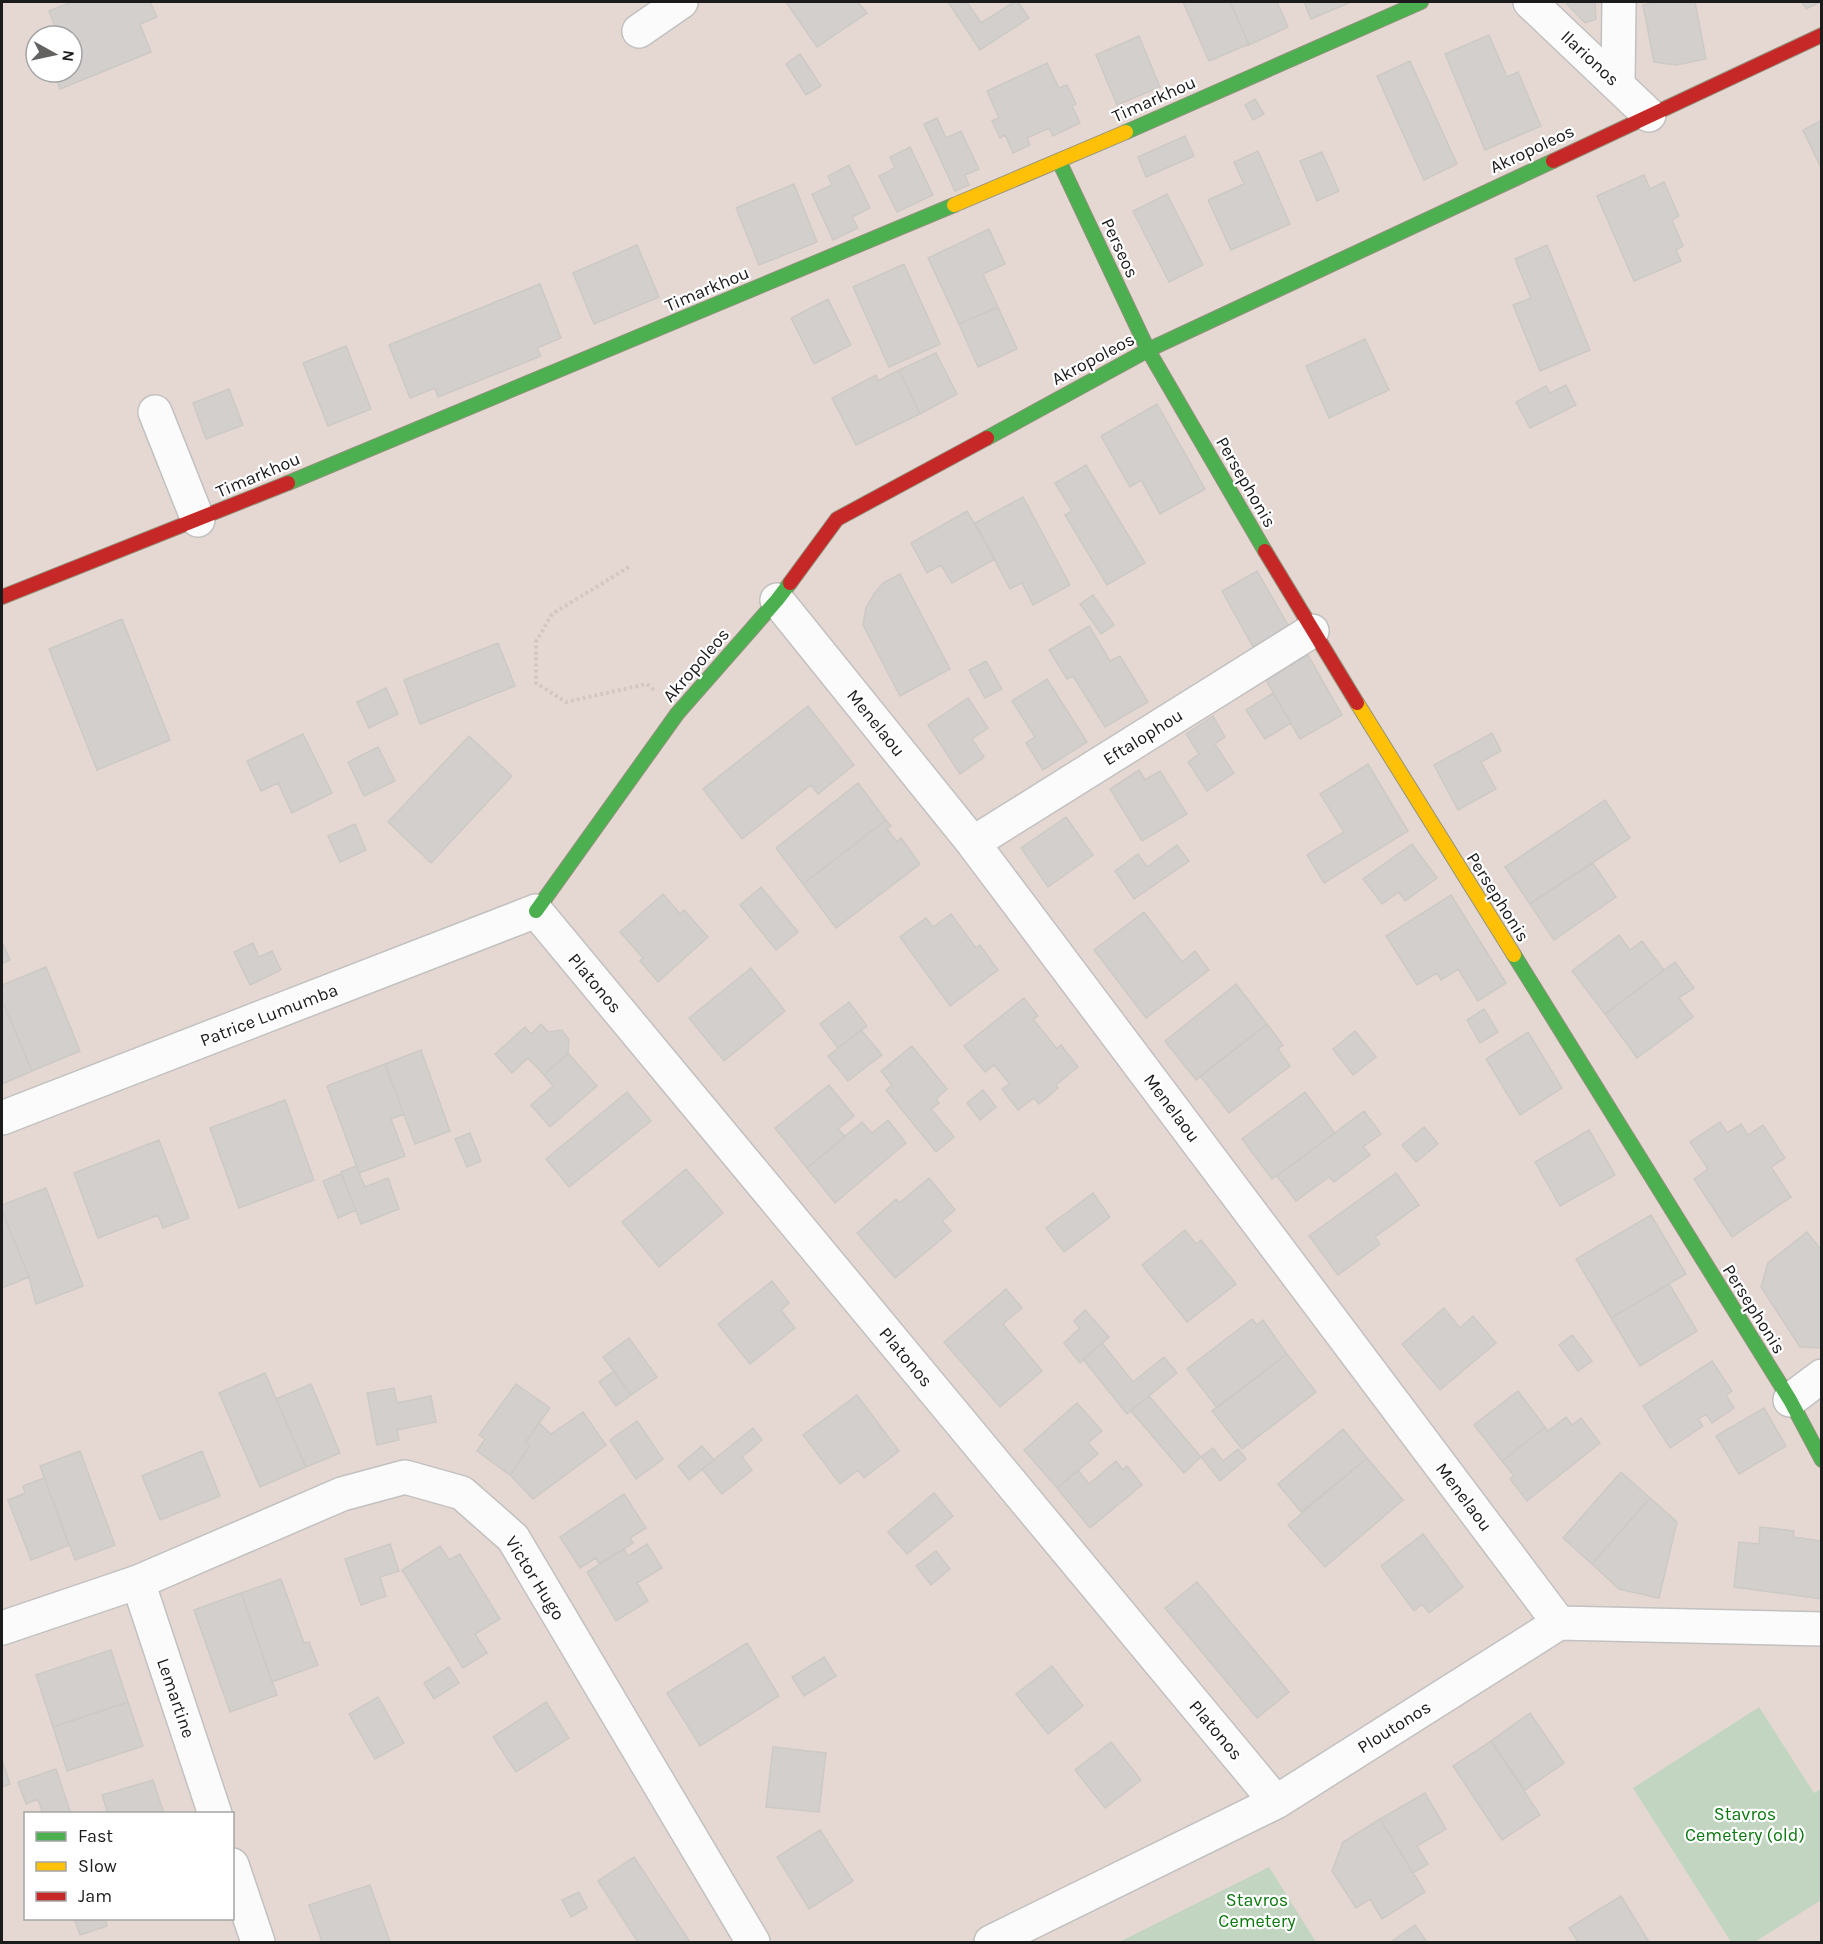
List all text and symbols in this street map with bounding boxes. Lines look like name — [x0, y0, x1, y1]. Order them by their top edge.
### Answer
north arrow — [24, 24, 84, 84]
street label: Ilarionos — [1556, 25, 1624, 91]
text: N — [58, 49, 79, 63]
street label: Timarkhou — [1109, 71, 1199, 127]
street label: Akropoleos — [1486, 120, 1578, 178]
street label: Perseos — [1097, 214, 1143, 282]
street label: Timarkhou — [662, 261, 752, 317]
street label: Akropoleos — [1048, 328, 1138, 390]
street label: Persephonis — [1211, 433, 1281, 531]
street label: Timarkhou — [213, 447, 303, 503]
street label: Akropoleos — [658, 624, 734, 706]
street label: Menelaou — [842, 685, 910, 761]
street label: Eftalophou — [1099, 704, 1187, 770]
street label: Persephonis — [1462, 848, 1534, 946]
street label: Platonos — [564, 948, 626, 1018]
street label: Patrice Lumumba — [197, 979, 341, 1051]
street label: Menelaou — [1139, 1069, 1205, 1147]
street label: Persephonis — [1718, 1260, 1790, 1358]
street label: Platonos — [875, 1322, 937, 1392]
street label: Menelaou — [1431, 1458, 1497, 1536]
street label: Victor Hugo — [500, 1532, 570, 1624]
street label: Lemartine — [152, 1655, 200, 1741]
street label: Platonos — [1185, 1695, 1247, 1765]
street label: Ploutonos — [1353, 1696, 1435, 1758]
park label: Stavros Cemetery (old) — [1685, 1803, 1805, 1846]
legend — [24, 1812, 234, 1920]
text: Fast — [78, 1825, 113, 1847]
text: Slow — [78, 1855, 117, 1877]
text: Jam — [78, 1885, 112, 1907]
park label: Stavros Cemetery — [1218, 1889, 1296, 1932]

